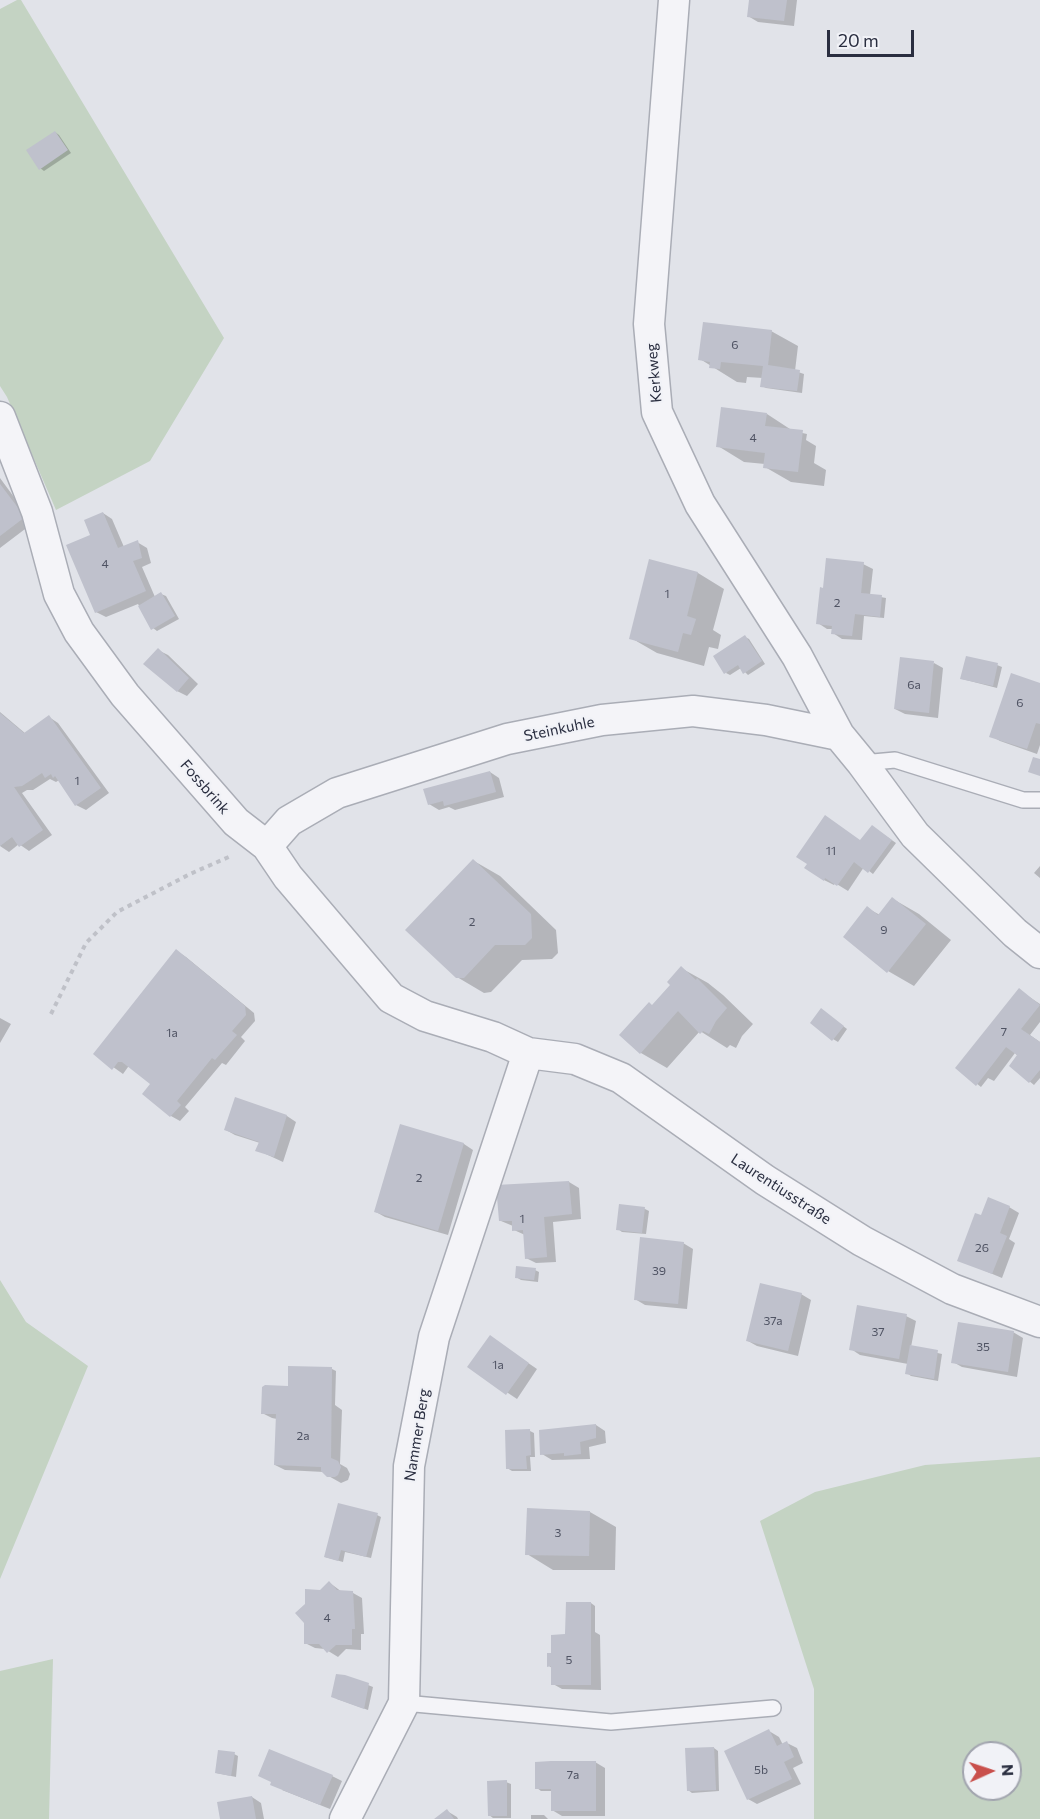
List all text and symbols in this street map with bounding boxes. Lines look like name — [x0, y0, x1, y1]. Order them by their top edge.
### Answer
scale bar — [830, 18, 917, 56]
text: 20 m — [838, 29, 879, 51]
house number: 6 — [731, 338, 739, 352]
street label: Kerkweg — [642, 343, 666, 403]
house number: 4 — [749, 431, 757, 445]
house number: 4 — [101, 557, 109, 571]
house number: 1 — [664, 587, 670, 601]
house number: 2 — [834, 596, 840, 610]
house number: 6a — [907, 678, 921, 692]
house number: 6 — [1016, 696, 1024, 710]
street label: Steinkuhle — [522, 713, 596, 745]
street label: Fossbrink — [177, 756, 233, 818]
house number: 1 — [74, 774, 80, 788]
house number: 11 — [826, 844, 836, 858]
house number: 2 — [469, 915, 475, 929]
house number: 9 — [880, 923, 888, 937]
house number: 7 — [1001, 1025, 1007, 1039]
house number: 1a — [166, 1026, 178, 1040]
street label: Laurentiusstraße — [728, 1150, 834, 1228]
house number: 2 — [416, 1171, 422, 1185]
house number: 1 — [519, 1212, 525, 1226]
house number: 26 — [975, 1241, 989, 1255]
house number: 39 — [652, 1264, 666, 1278]
house number: 37a — [763, 1314, 783, 1328]
house number: 37 — [871, 1325, 885, 1339]
house number: 35 — [976, 1340, 990, 1354]
house number: 1a — [492, 1358, 504, 1372]
street label: Nammer Berg — [401, 1387, 433, 1483]
house number: 2a — [297, 1429, 309, 1443]
house number: 3 — [555, 1526, 561, 1540]
house number: 4 — [323, 1611, 331, 1625]
house number: 5 — [566, 1653, 572, 1667]
north arrow — [962, 1741, 1022, 1801]
house number: 5b — [754, 1763, 768, 1777]
text: N — [999, 1764, 1018, 1777]
house number: 7a — [567, 1768, 579, 1782]

